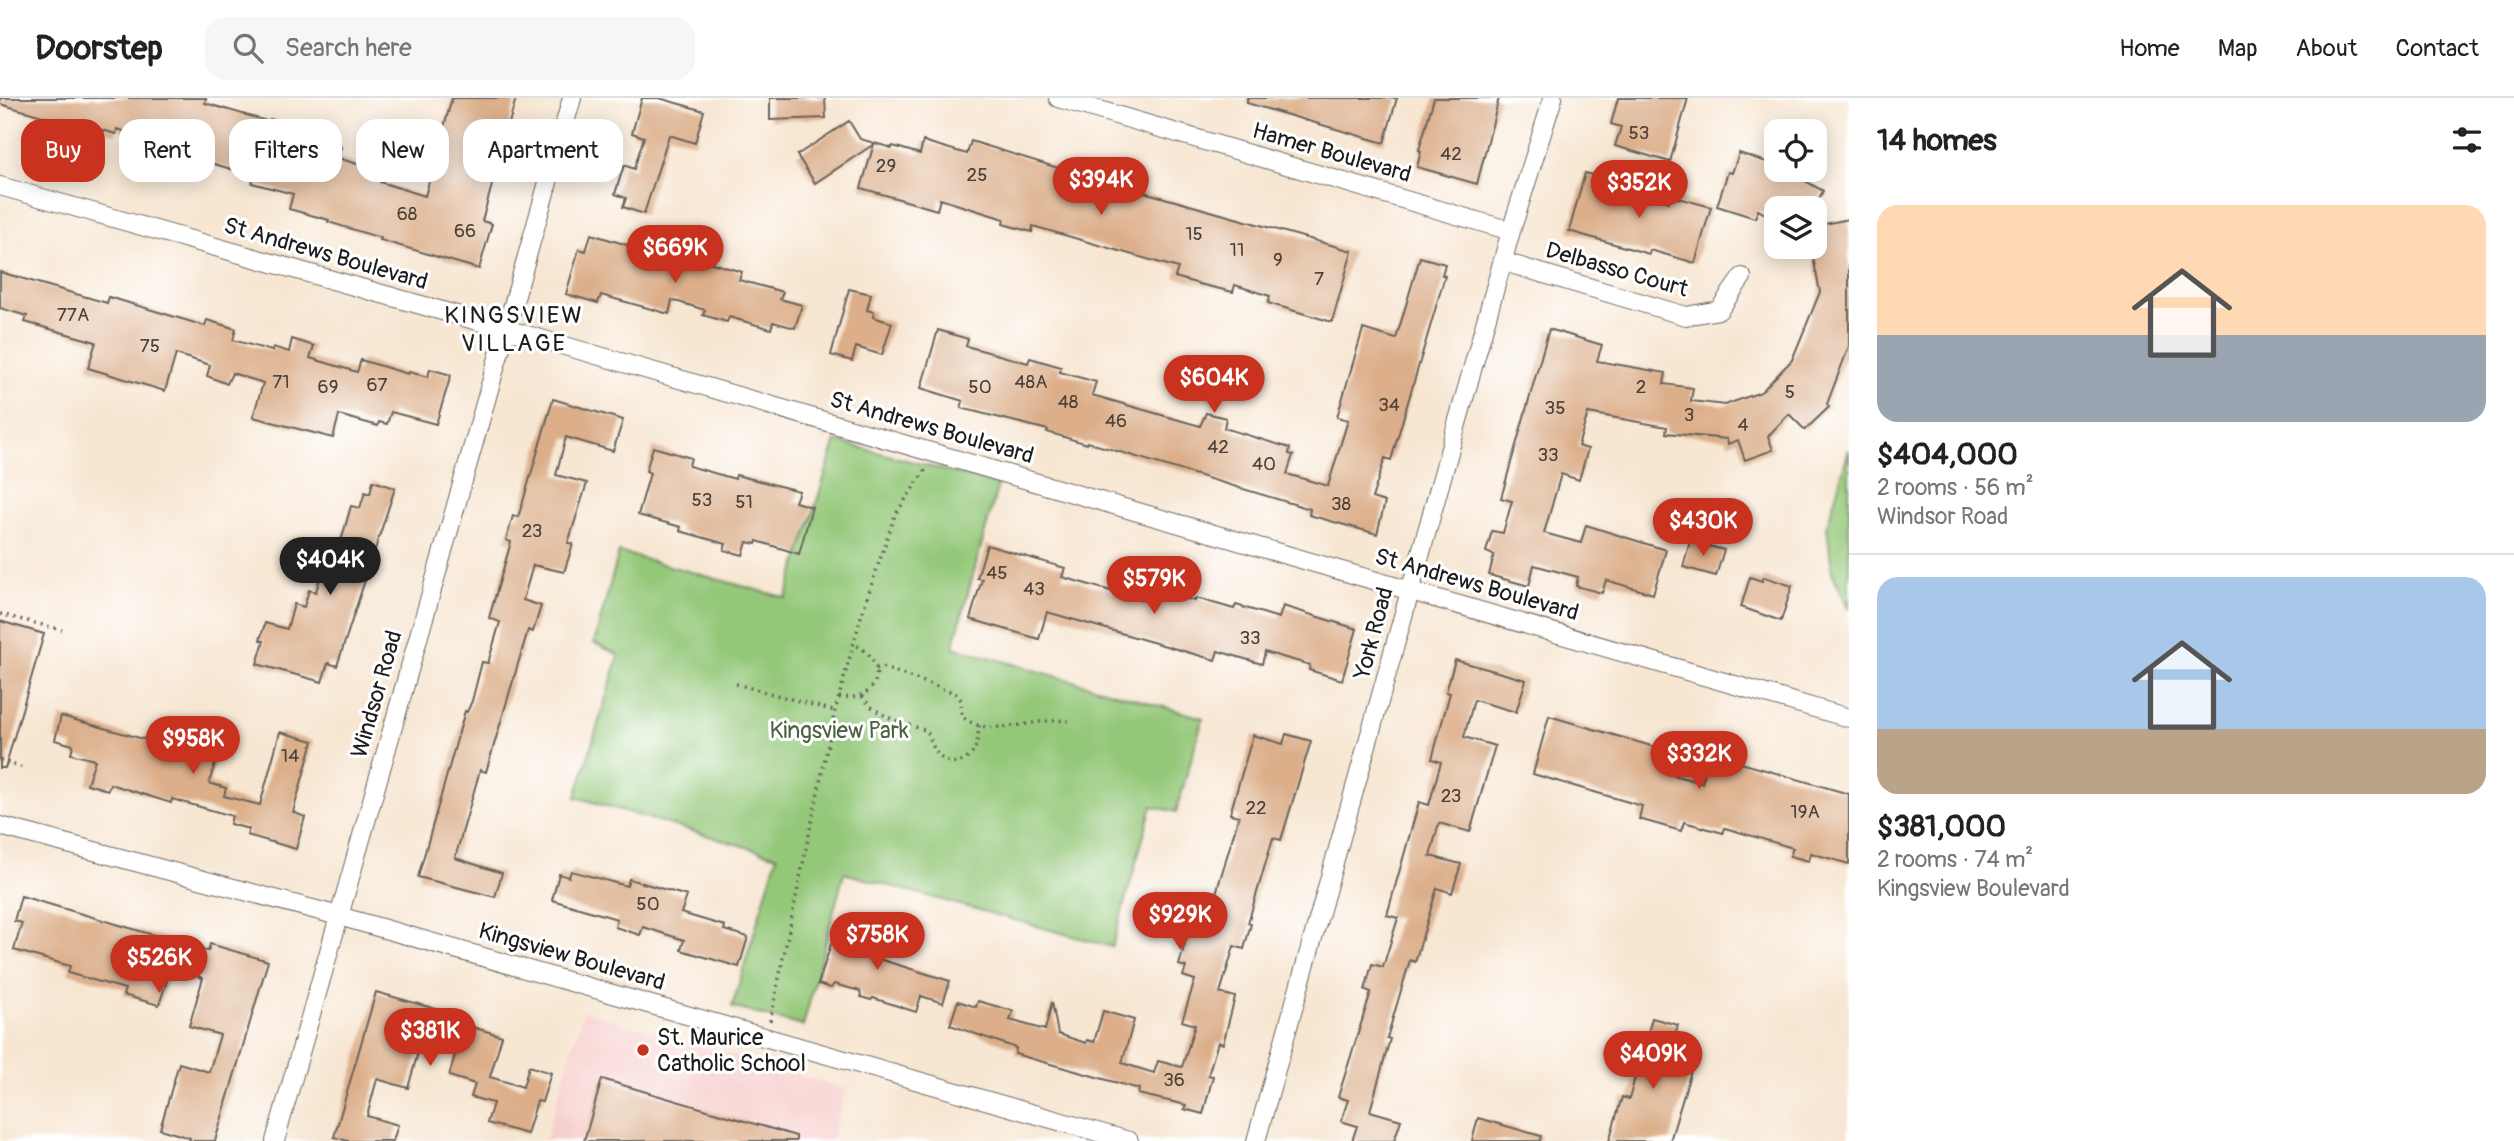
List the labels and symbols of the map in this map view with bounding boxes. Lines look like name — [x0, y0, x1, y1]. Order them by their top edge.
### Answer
street label: Hamer Boulevard — [1249, 116, 1415, 189]
house number: 53 — [1629, 121, 1649, 145]
house number: 42 — [1440, 142, 1462, 166]
house number: 29 — [876, 154, 896, 178]
pin: $394K — [1052, 158, 1150, 217]
pin: $352K — [1590, 160, 1688, 220]
house number: 25 — [967, 163, 987, 187]
house number: 68 — [397, 202, 417, 226]
street label: St Andrews Boulevard — [221, 211, 431, 296]
house number: 66 — [454, 219, 476, 243]
house number: 15 — [1185, 222, 1203, 246]
pin: $669K — [626, 226, 724, 285]
street label: Delbasso Court — [1542, 235, 1692, 304]
house number: 11 — [1230, 238, 1244, 262]
house number: 9 — [1273, 248, 1283, 272]
house number: 7 — [1314, 267, 1324, 291]
district label: KINGSVIEW VILLAGE — [444, 301, 584, 358]
house number: 77A — [57, 303, 89, 327]
house number: 75 — [140, 334, 160, 358]
pin: $604K — [1165, 356, 1263, 415]
house number: 71 — [272, 370, 290, 394]
house number: 48A — [1015, 370, 1047, 394]
house number: 67 — [367, 373, 387, 397]
house number: 69 — [318, 375, 338, 399]
house number: 50 — [968, 375, 992, 399]
house number: 2 — [1636, 375, 1646, 399]
house number: 5 — [1785, 380, 1795, 404]
street label: St Andrews Boulevard — [827, 385, 1037, 470]
house number: 48 — [1058, 390, 1078, 414]
house number: 34 — [1378, 393, 1400, 417]
house number: 35 — [1545, 396, 1565, 420]
house number: 3 — [1684, 403, 1694, 427]
house number: 46 — [1105, 409, 1127, 433]
house number: 4 — [1737, 413, 1749, 437]
house number: 42 — [1207, 435, 1229, 459]
house number: 33 — [1537, 443, 1559, 467]
house number: 40 — [1252, 452, 1276, 476]
house number: 53 — [692, 488, 712, 512]
house number: 51 — [735, 490, 753, 514]
house number: 38 — [1331, 492, 1351, 516]
pin: $430K — [1654, 498, 1752, 558]
house number: 23 — [522, 519, 542, 543]
pin: $404K — [281, 538, 379, 597]
street label: St Andrews Boulevard — [1372, 542, 1582, 627]
pin: $579K — [1105, 556, 1203, 616]
house number: 45 — [986, 561, 1008, 585]
house number: 43 — [1023, 577, 1045, 601]
street label: York Road — [1347, 584, 1400, 683]
house number: 33 — [1239, 626, 1261, 650]
street label: Windsor Road — [344, 627, 409, 761]
pin: $958K — [144, 716, 242, 776]
park label: Kingsview Park — [769, 716, 909, 745]
pin: $332K — [1650, 732, 1748, 791]
house number: 14 — [281, 744, 299, 768]
house number: 23 — [1441, 784, 1461, 808]
house number: 22 — [1245, 796, 1267, 820]
house number: 19A — [1790, 800, 1820, 824]
house number: 50 — [636, 892, 660, 916]
pin: $929K — [1131, 892, 1229, 952]
pin: $758K — [828, 912, 926, 972]
street label: Kingsview Boulevard — [475, 916, 668, 997]
pin: $526K — [110, 936, 208, 995]
pin: $381K — [381, 1009, 479, 1068]
place label: St. Maurice Catholic School — [657, 1023, 806, 1078]
pin: $409K — [1604, 1032, 1702, 1091]
marker: St. Maurice Catholic School — [635, 1042, 651, 1058]
house number: 36 — [1163, 1068, 1185, 1092]

